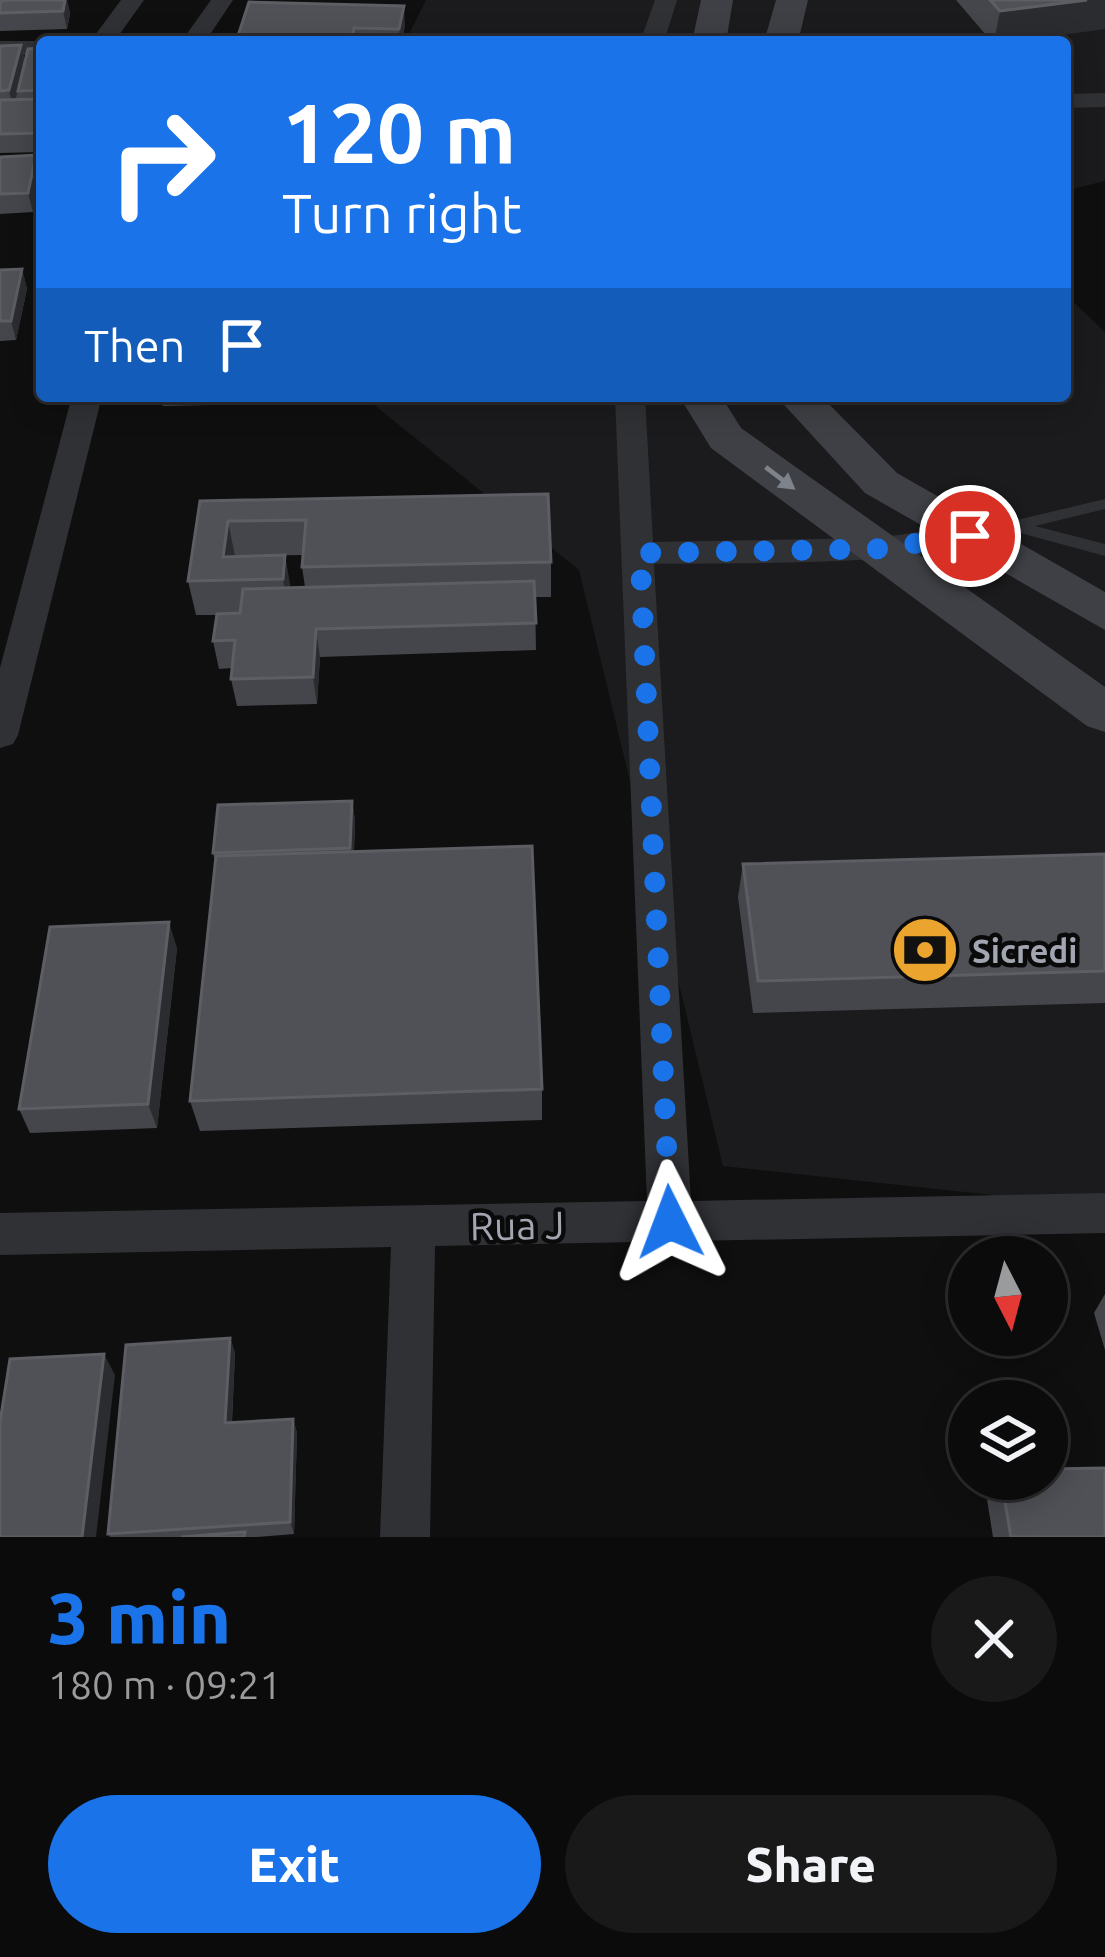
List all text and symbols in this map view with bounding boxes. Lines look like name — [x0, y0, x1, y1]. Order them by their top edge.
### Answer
icon: right — [84, 84, 240, 240]
text: 120 m — [282, 85, 516, 179]
text: Turn right — [282, 183, 522, 243]
icon: arrive — [209, 312, 275, 378]
text: Then — [84, 320, 185, 371]
one-way arrow — [765, 466, 796, 490]
pin — [919, 485, 1021, 587]
icon: arrive — [937, 503, 1003, 569]
bank icon: Sicredi — [890, 915, 960, 985]
place label: Sicredi — [972, 932, 1077, 969]
position arrow — [607, 1159, 733, 1285]
street label: Rua J — [469, 1203, 565, 1247]
north arrow — [948, 1236, 1068, 1356]
map controls — [948, 1236, 1068, 1500]
button: layers — [948, 1380, 1068, 1500]
button: close — [931, 1576, 1057, 1702]
text: 3 min — [48, 1577, 231, 1658]
text: 180 m · 09:21 — [48, 1663, 282, 1706]
button: Exit — [48, 1795, 541, 1933]
button: Share — [565, 1795, 1057, 1933]

